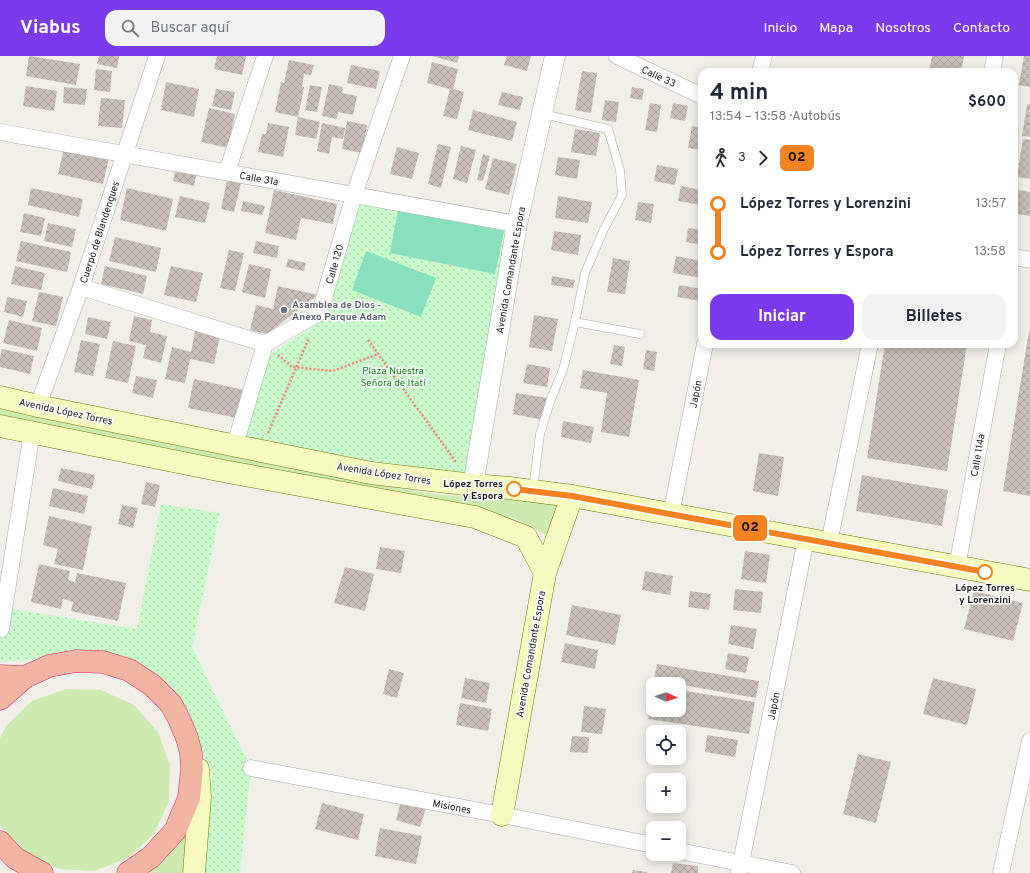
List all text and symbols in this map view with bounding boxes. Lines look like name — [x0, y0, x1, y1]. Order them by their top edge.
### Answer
search box — [105, 10, 385, 46]
text: Viabus — [20, 16, 81, 40]
icon: search — [119, 17, 141, 39]
text: Buscar aquí — [151, 19, 229, 38]
text: Inicio — [764, 20, 797, 37]
text: Mapa — [819, 20, 853, 37]
text: Nosotros — [875, 20, 931, 37]
text: Contacto — [953, 20, 1010, 37]
street label: Calle 33 — [639, 64, 678, 91]
text: 4 min — [710, 80, 768, 107]
text: $600 — [968, 93, 1006, 112]
text: 13:54 – 13:58 · Autobús — [710, 109, 841, 125]
icon: walk — [710, 147, 732, 169]
icon: forward — [752, 147, 774, 169]
text: 02 — [788, 149, 806, 166]
text: 3 — [738, 150, 746, 166]
street label: Calle 31a — [238, 170, 279, 189]
street label: Cuerpo de Blandengues — [78, 179, 123, 285]
text: López Torres y Lorenzini — [740, 195, 911, 214]
text: 13:57 — [976, 196, 1006, 212]
street label: Avenida Comandante Espora — [494, 206, 529, 335]
street label: Calle 120 — [324, 243, 347, 286]
text: López Torres y Espora — [740, 243, 894, 262]
text: 13:58 — [974, 244, 1006, 260]
button: Iniciar — [710, 294, 854, 340]
button: Billetes — [862, 294, 1006, 340]
place label: Asamblea de Dios - Anexo Parque Adam — [292, 299, 387, 324]
marker: Asamblea de Dios - Anexo Parque Adam — [279, 305, 289, 315]
park label: Plaza Nuestra Señora de Itatí — [360, 365, 427, 390]
street label: Japón — [687, 379, 706, 409]
street label: Avenida López Torres — [18, 396, 114, 429]
street label: Calle 114a — [968, 433, 989, 478]
street label: Avenida López Torres — [336, 461, 432, 488]
place label: López Torres y Espora — [443, 478, 503, 503]
marker: López Torres y Espora — [506, 481, 522, 497]
line badge: 02 — [732, 515, 768, 541]
text: 02 — [741, 519, 759, 536]
marker: López Torres y Lorenzini — [977, 564, 993, 580]
place label: López Torres y Lorenzini — [955, 582, 1015, 607]
street label: Avenida Comandante Espora — [514, 590, 549, 719]
north arrow — [646, 677, 686, 717]
map controls — [646, 677, 686, 861]
street label: Japón — [765, 691, 784, 721]
button: locate — [646, 725, 686, 765]
button: + — [646, 773, 686, 813]
street label: Misiones — [431, 797, 472, 818]
button: − — [646, 821, 686, 861]

